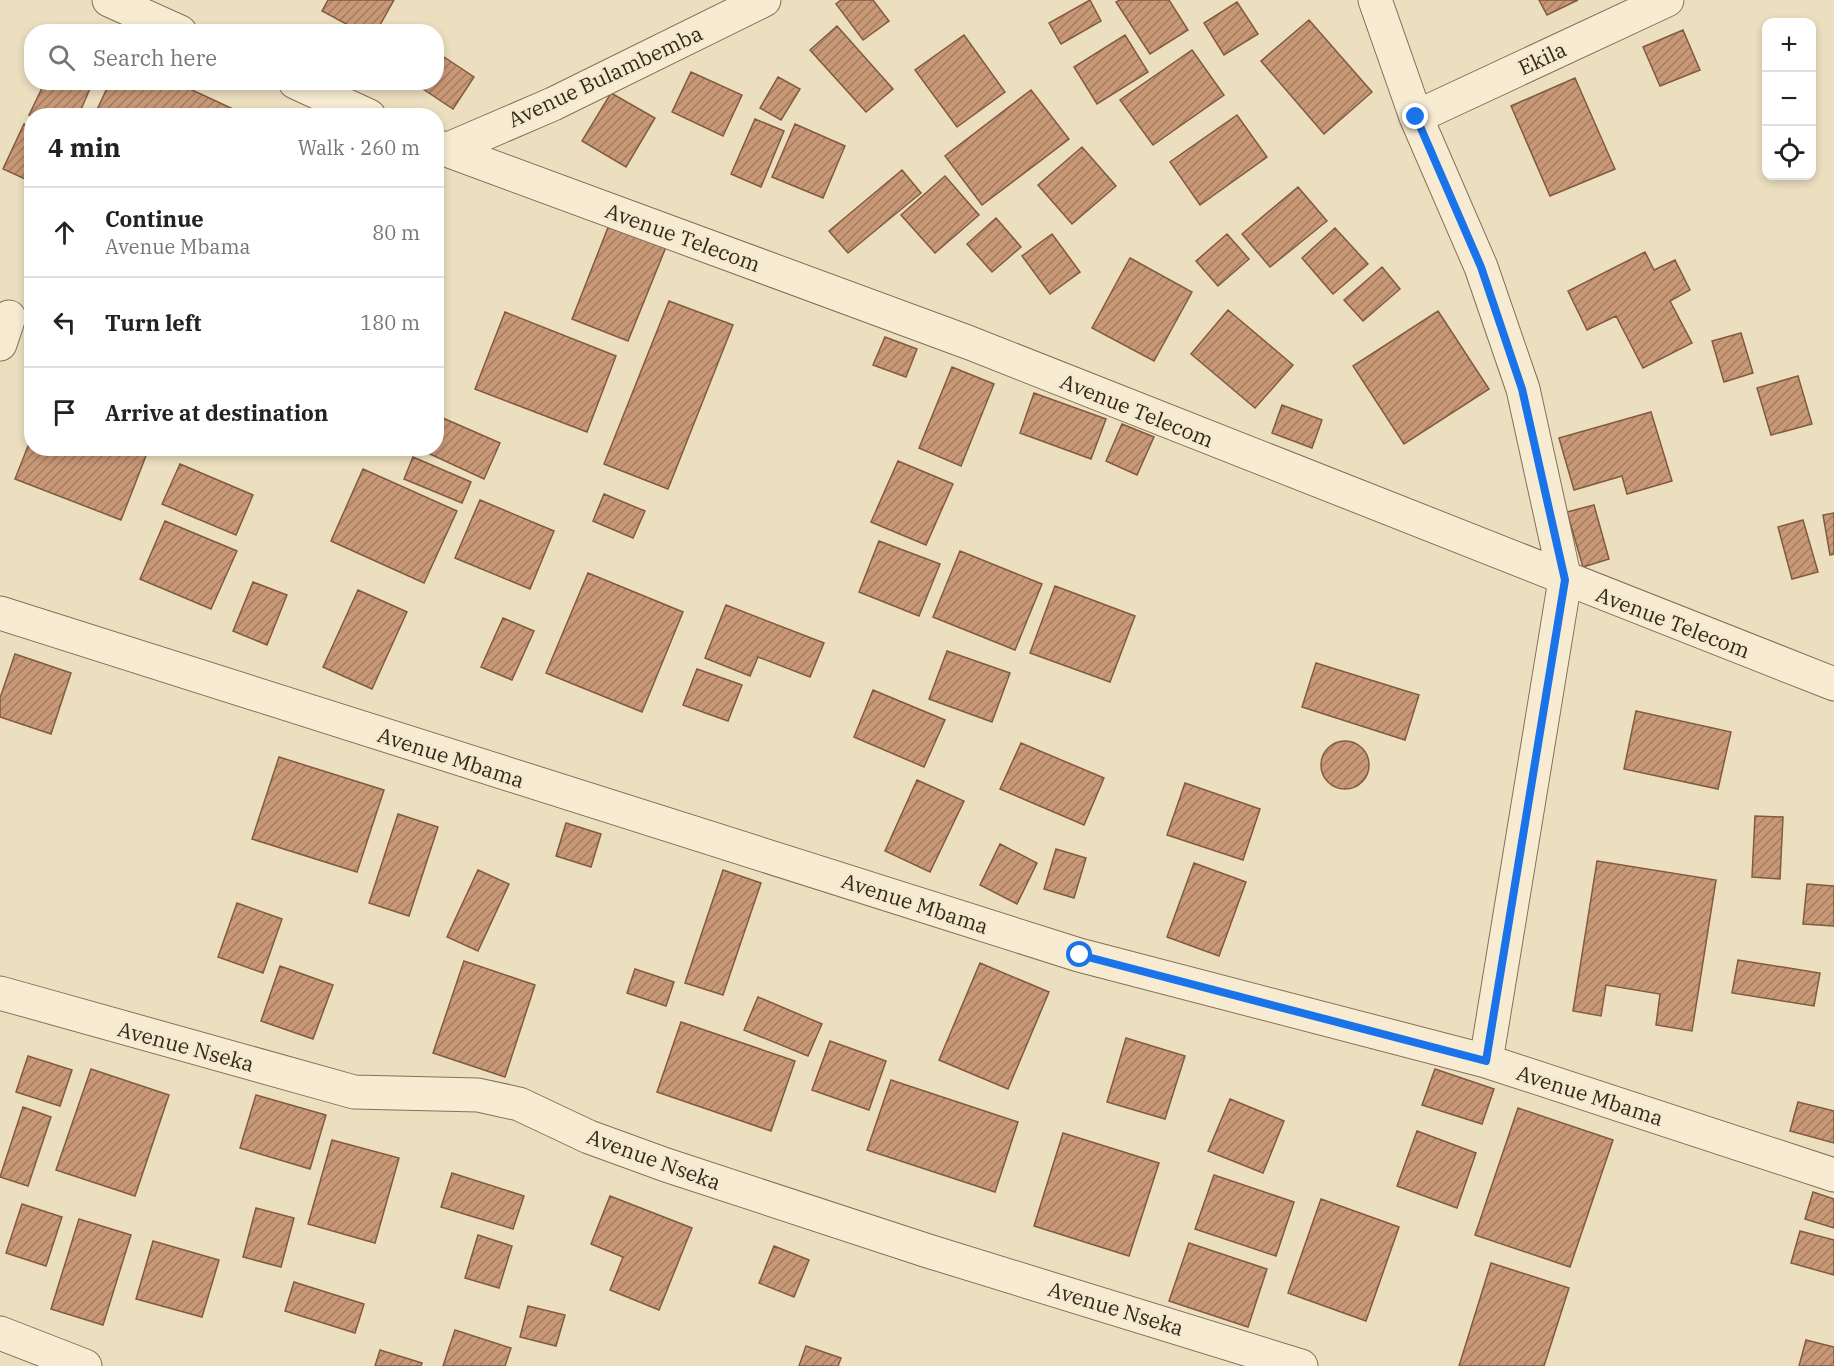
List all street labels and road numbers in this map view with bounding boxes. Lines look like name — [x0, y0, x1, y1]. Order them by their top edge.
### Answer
street label: Avenue Bulambemba — [503, 19, 707, 133]
street label: Ekila — [1513, 35, 1571, 81]
street label: Avenue Telecom — [602, 196, 764, 278]
street label: Avenue Telecom — [1056, 367, 1218, 453]
street label: Avenue Telecom — [1592, 580, 1754, 664]
street label: Avenue Mbama — [374, 720, 528, 794]
street label: Avenue Mbama — [838, 866, 992, 940]
street label: Avenue Nseka — [115, 1014, 257, 1078]
street label: Avenue Mbama — [1513, 1058, 1667, 1132]
street label: Avenue Nseka — [583, 1122, 725, 1196]
street label: Avenue Nseka — [1045, 1274, 1187, 1342]

